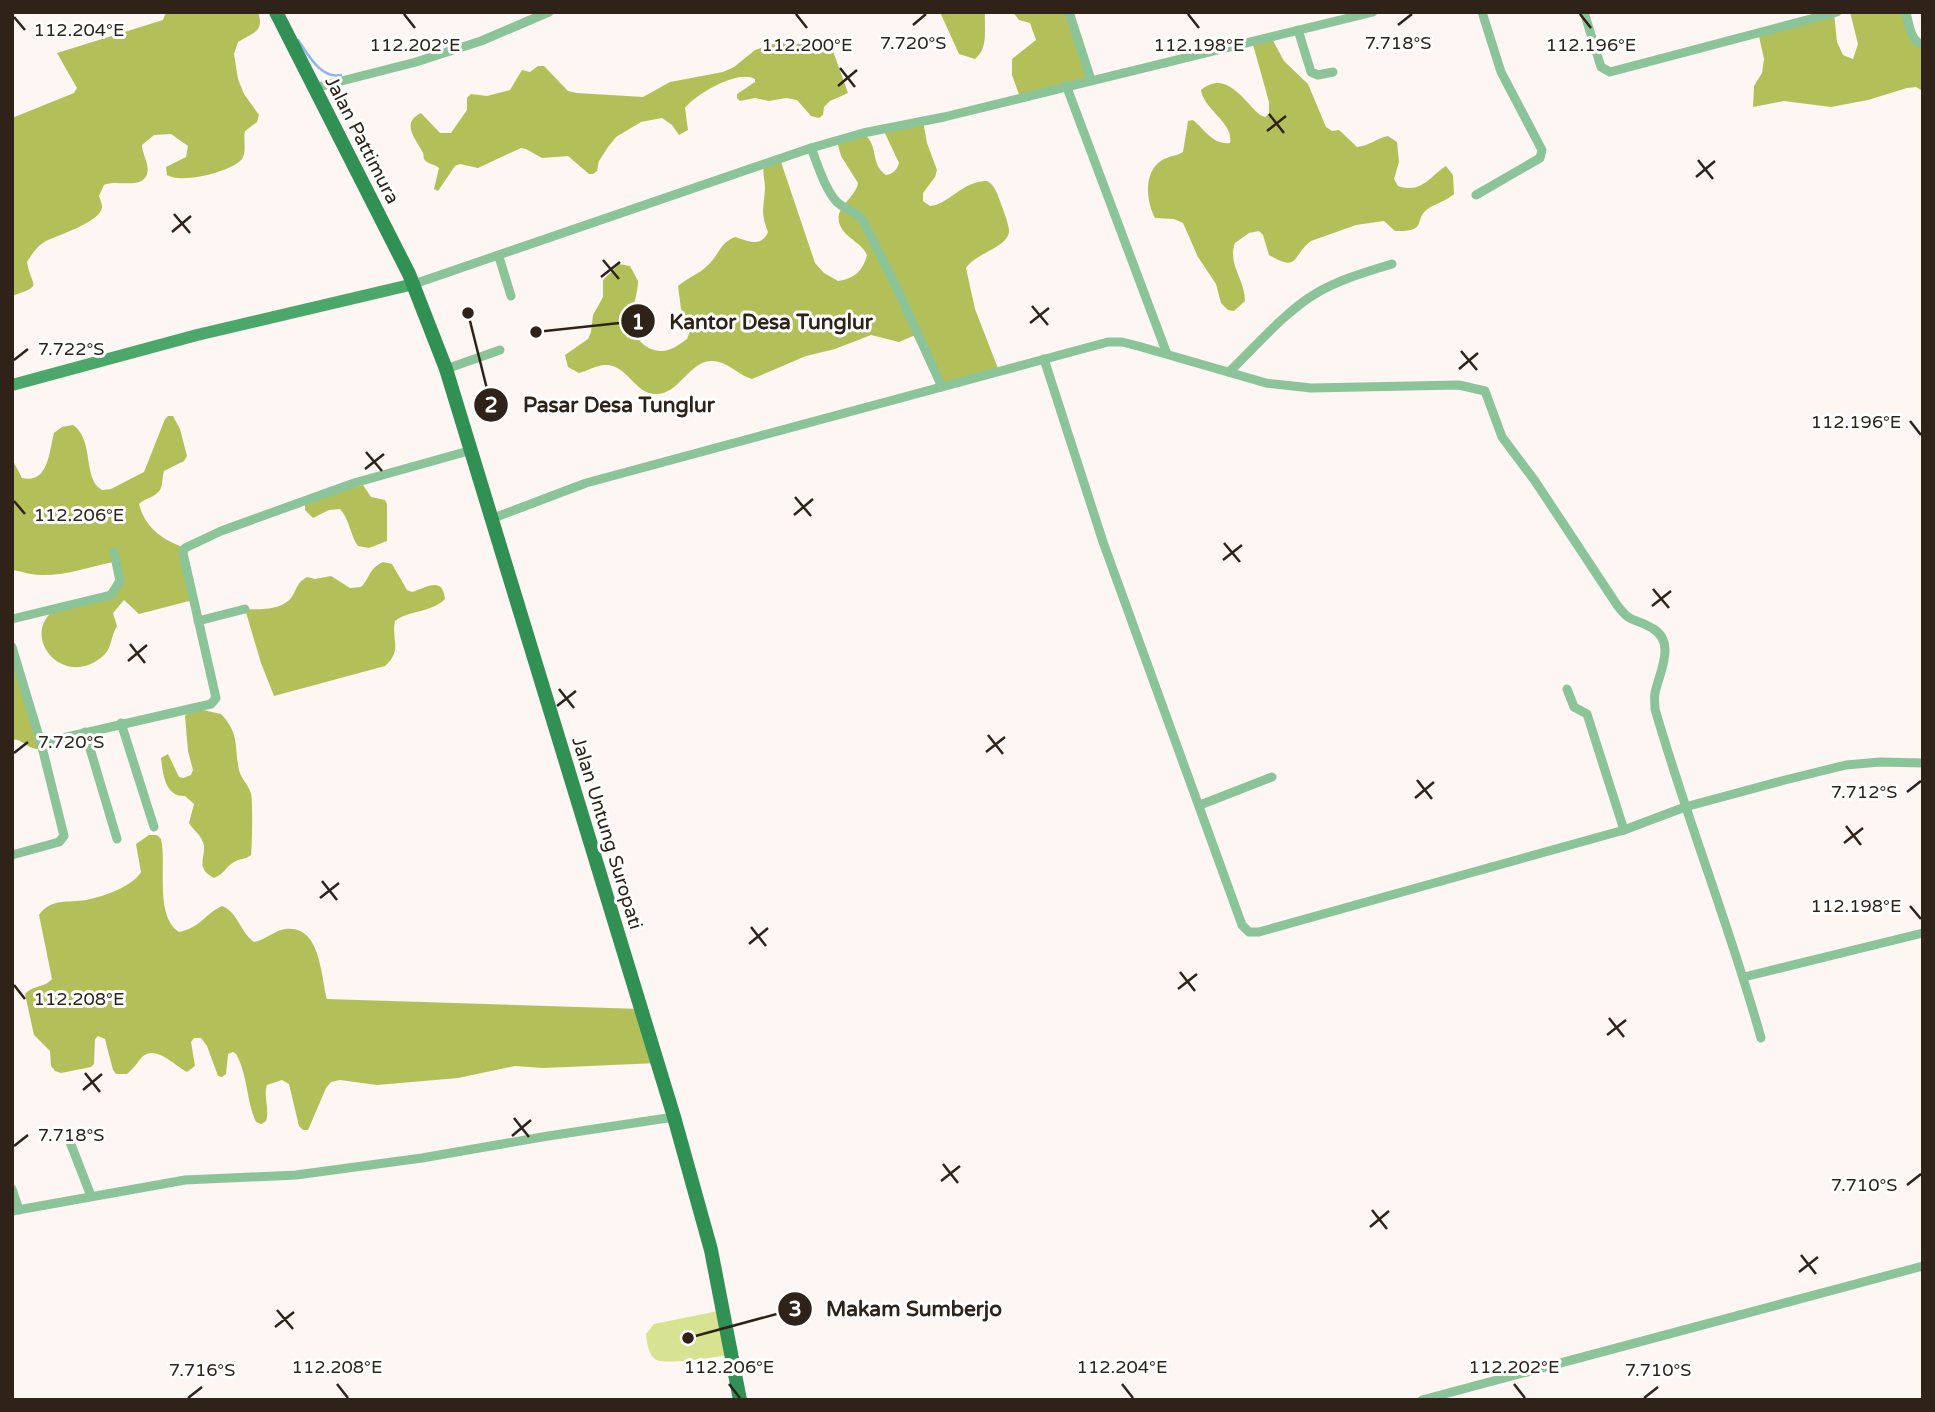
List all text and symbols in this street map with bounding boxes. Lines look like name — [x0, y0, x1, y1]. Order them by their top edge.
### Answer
text: 112.204°E — [34, 19, 124, 41]
text: 7.720°S — [880, 32, 946, 54]
text: 7.718°S — [1365, 32, 1431, 54]
text: 112.202°E — [370, 34, 460, 56]
text: 112.200°E — [762, 34, 852, 56]
text: 112.198°E — [1154, 34, 1244, 56]
text: 112.196°E — [1546, 34, 1636, 56]
street label: Jalan Pattimura — [320, 72, 404, 208]
callout: Kantor Desa Tunglur — [620, 300, 887, 342]
text: 1 — [631, 310, 645, 335]
text: Kantor Desa Tunglur — [669, 310, 874, 335]
text: 7.722°S — [38, 338, 104, 360]
callout: Pasar Desa Tunglur — [474, 384, 729, 426]
text: 2 — [484, 393, 498, 418]
text: Pasar Desa Tunglur — [523, 393, 716, 418]
text: 112.196°E — [1811, 411, 1901, 433]
text: 112.206°E — [34, 504, 124, 526]
text: 7.720°S — [38, 731, 104, 753]
street label: Jalan Untung Suropati — [567, 734, 647, 932]
text: 7.712°S — [1831, 781, 1897, 803]
text: 112.198°E — [1811, 895, 1901, 917]
text: 112.208°E — [34, 988, 124, 1010]
text: 7.718°S — [38, 1124, 104, 1146]
text: 7.710°S — [1831, 1174, 1897, 1196]
callout: Makam Sumberjo — [777, 1288, 1016, 1330]
text: 3 — [788, 1297, 802, 1322]
text: Makam Sumberjo — [826, 1297, 1002, 1322]
text: 112.208°E — [292, 1356, 382, 1378]
text: 112.206°E — [684, 1356, 774, 1378]
text: 112.204°E — [1077, 1356, 1167, 1378]
text: 112.202°E — [1469, 1356, 1559, 1378]
text: 7.716°S — [169, 1359, 235, 1381]
text: 7.710°S — [1625, 1359, 1691, 1381]

